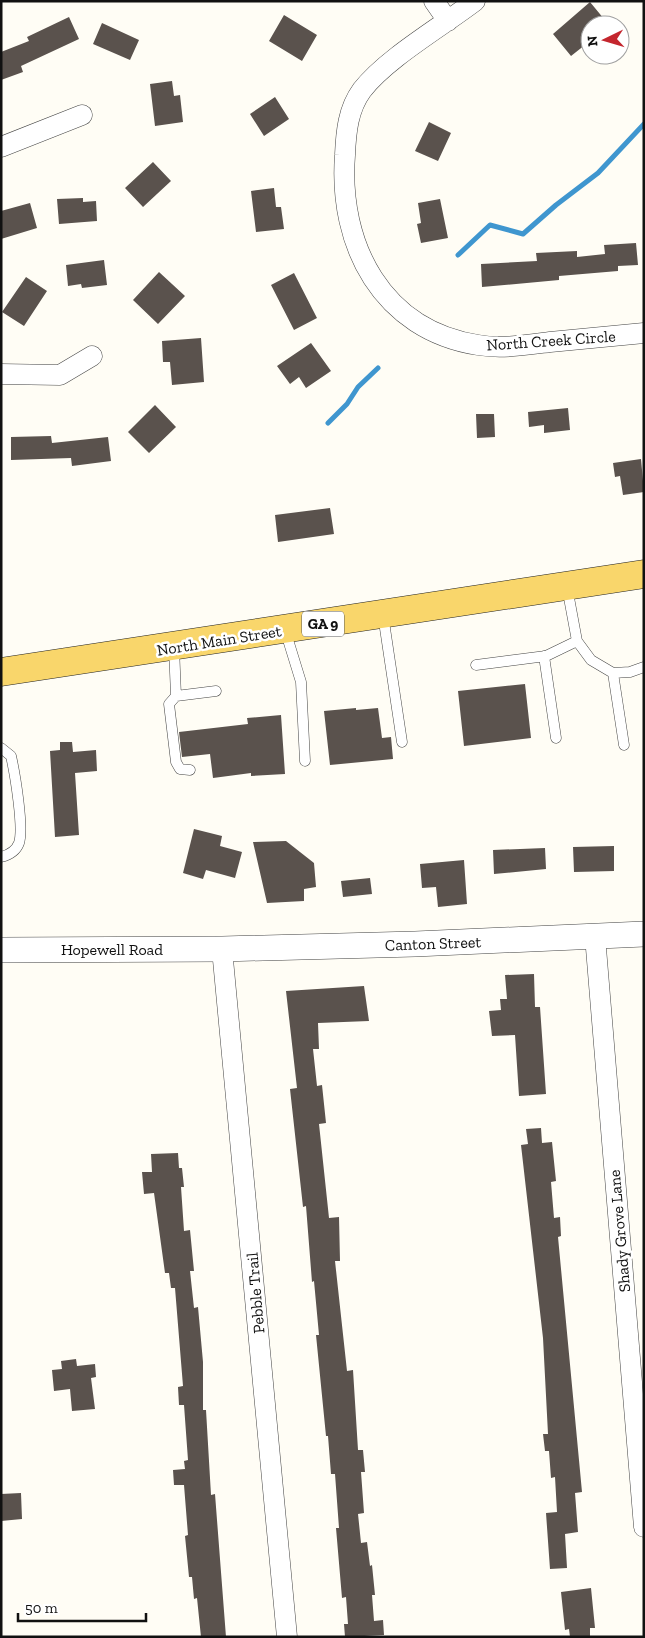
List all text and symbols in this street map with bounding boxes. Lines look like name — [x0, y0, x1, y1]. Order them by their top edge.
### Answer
north arrow — [580, 15, 630, 65]
text: N — [584, 35, 601, 47]
street label: North Creek Circle — [486, 327, 616, 354]
road number: GA 9 — [302, 612, 344, 636]
street label: North Main Street — [155, 621, 283, 660]
street label: Canton Street — [385, 932, 482, 955]
street label: Hopewell Road — [61, 940, 163, 959]
street label: Shady Grove Lane — [605, 1169, 634, 1293]
street label: Pebble Trail — [242, 1252, 269, 1334]
scale bar — [18, 1590, 145, 1622]
text: 50 m — [25, 1599, 58, 1617]

